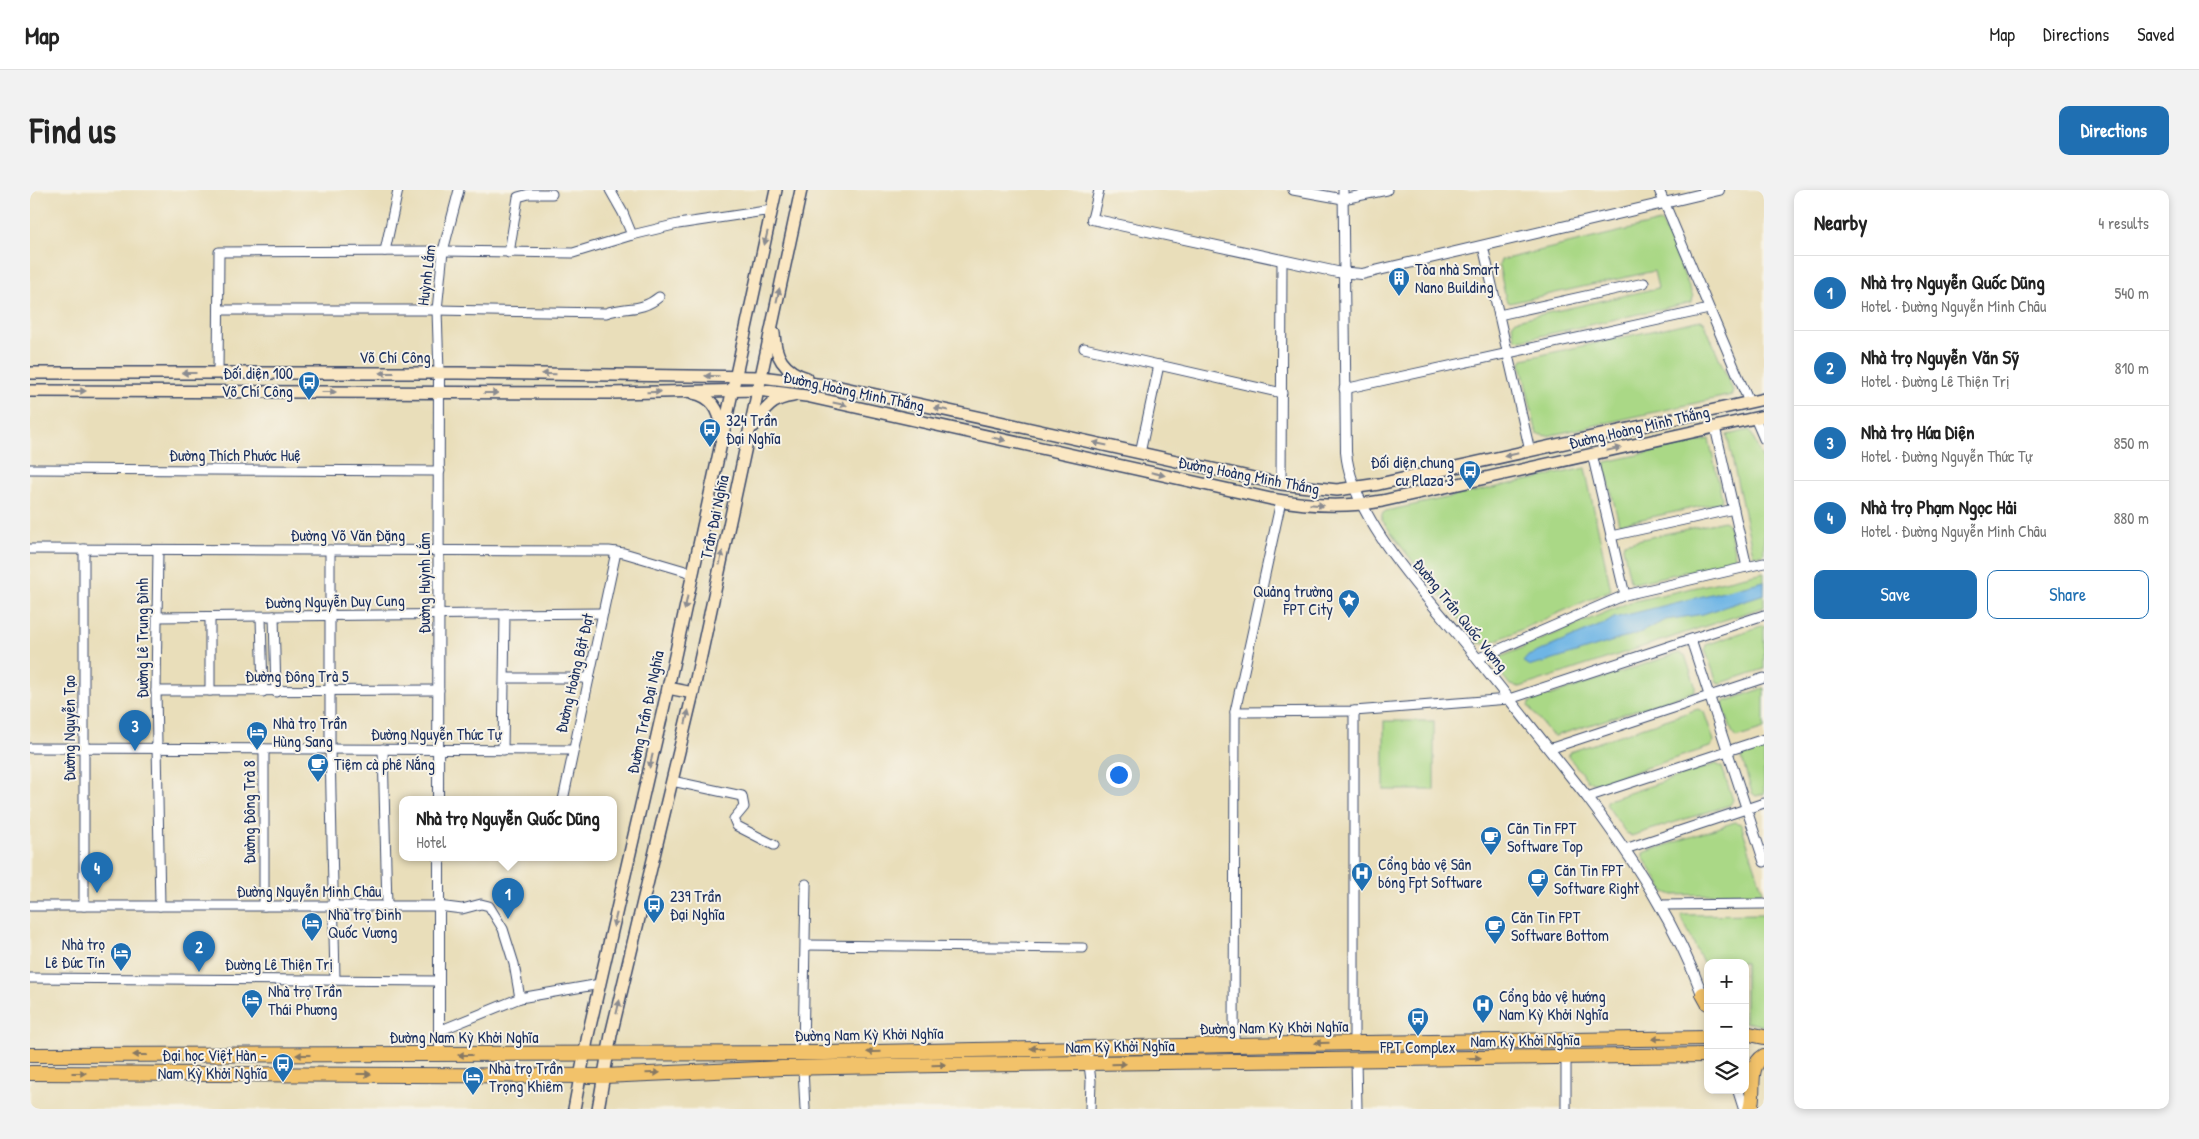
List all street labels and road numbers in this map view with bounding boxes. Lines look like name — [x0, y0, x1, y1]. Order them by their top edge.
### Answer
street label: Huỳnh Lắm — [411, 243, 441, 307]
street label: Võ Chí Công — [359, 346, 431, 368]
street label: Đường Hoàng Minh Thắng — [782, 365, 926, 417]
street label: Đường Hoàng Minh Thắng — [1567, 400, 1711, 454]
street label: Đường Thích Phước Huệ — [169, 444, 301, 466]
street label: Đường Hoàng Minh Thắng — [1176, 451, 1322, 499]
street label: Trần Đại Nghĩa — [694, 473, 734, 561]
street label: Đường Võ Văn Đặng — [291, 524, 405, 546]
street label: Đường Huỳnh Lắm — [413, 532, 435, 634]
street label: Đường Trần Quốc Vượng — [1408, 554, 1514, 676]
street label: Đường Lê Trung Đình — [131, 578, 153, 698]
street label: Đường Nguyễn Duy Cung — [265, 589, 405, 613]
street label: Đường Hoàng Bật Đạt — [550, 611, 599, 735]
street label: Đường Trần Đại Nghĩa — [621, 649, 669, 775]
street label: Đường Đông Trà 5 — [245, 665, 349, 687]
street label: Đường Nguyễn Tạo — [58, 674, 80, 781]
street label: Đường Nguyễn Thức Tự — [371, 723, 503, 745]
street label: Đường Đông Trà 8 — [238, 760, 260, 864]
street label: Đường Nguyễn Minh Châu — [237, 880, 382, 902]
street label: Đường Lê Thiện Trị — [225, 953, 333, 975]
street label: Đường Nam Kỳ Khởi Nghĩa — [1199, 1015, 1349, 1039]
street label: Đường Nam Kỳ Khởi Nghĩa — [794, 1022, 944, 1046]
street label: Đường Nam Kỳ Khởi Nghĩa — [390, 1026, 538, 1048]
street label: Nam Kỳ Khởi Nghĩa — [1470, 1028, 1580, 1052]
street label: Nam Kỳ Khởi Nghĩa — [1065, 1034, 1175, 1058]

